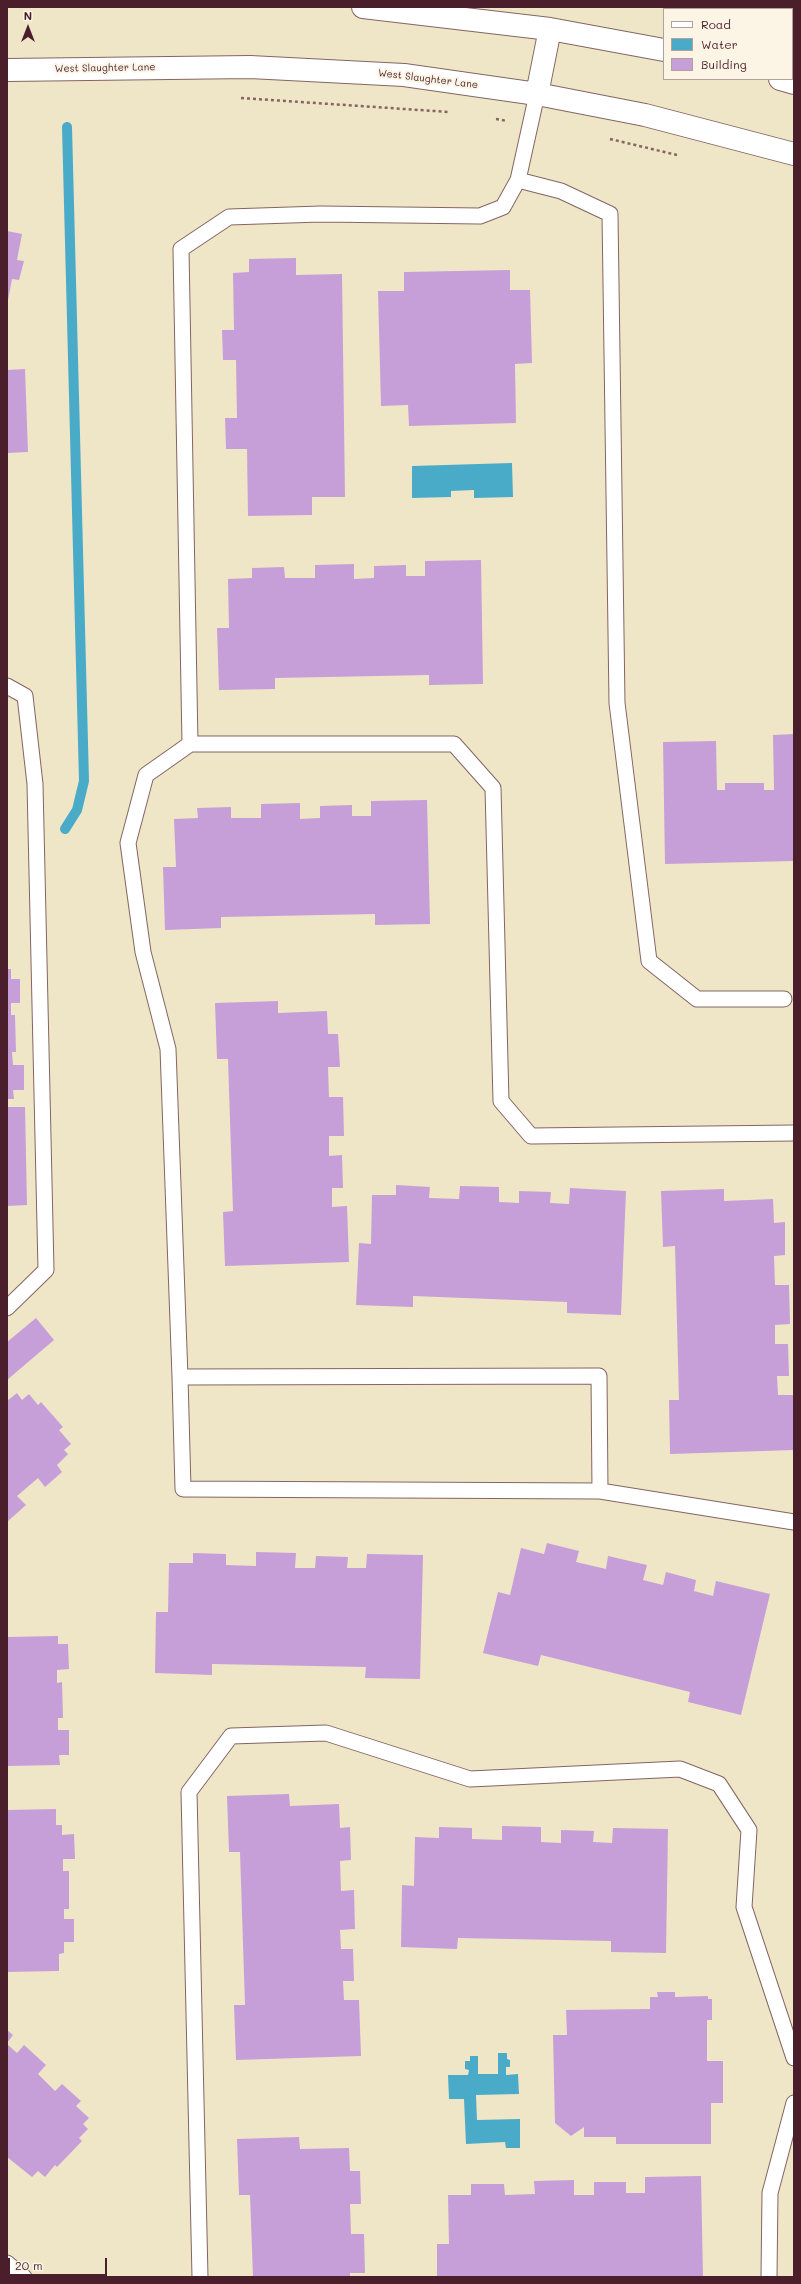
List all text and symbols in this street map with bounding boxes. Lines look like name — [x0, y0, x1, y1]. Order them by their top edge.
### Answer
north arrow — [8, 8, 48, 48]
text: N — [24, 8, 32, 23]
legend — [663, 8, 793, 80]
text: Road — [701, 16, 731, 32]
text: Water — [701, 36, 738, 52]
text: Building — [701, 56, 747, 72]
street label: West Slaughter Lane — [55, 61, 155, 75]
street label: West Slaughter Lane — [377, 67, 479, 91]
scale bar — [10, 2250, 109, 2276]
text: 20 m — [15, 2257, 43, 2273]

